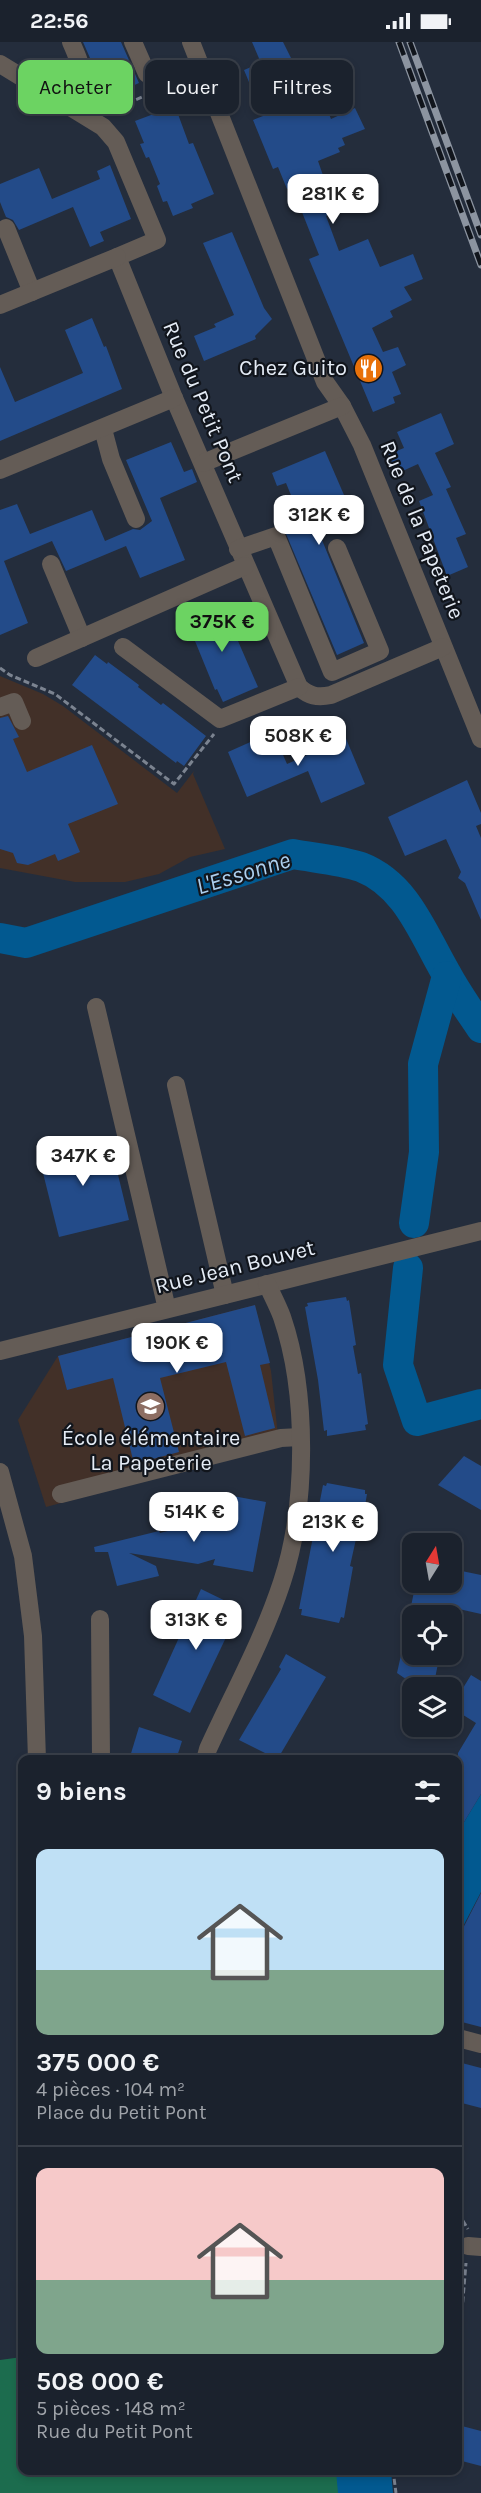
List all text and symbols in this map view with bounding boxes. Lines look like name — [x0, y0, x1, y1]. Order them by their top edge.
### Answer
text: 22:56 — [30, 8, 89, 34]
chip: Acheter — [18, 60, 133, 114]
chip: Louer — [145, 60, 239, 114]
chip: Filtres — [251, 60, 353, 114]
pin: 281K € — [284, 174, 382, 225]
text: 281K € — [302, 182, 364, 205]
street label: Rue du Petit Pont — [157, 318, 249, 486]
restaurant icon: Chez Guito — [352, 352, 384, 384]
place label: Chez Guito — [239, 355, 347, 381]
street label: Rue de la Papeterie — [374, 437, 470, 623]
pin: 312K € — [270, 495, 368, 546]
text: 312K € — [288, 503, 350, 526]
pin: 375K € — [173, 602, 271, 653]
text: 375K € — [190, 610, 254, 633]
pin: 508K € — [249, 716, 347, 767]
text: 508K € — [264, 724, 332, 747]
water label: L'Essonne — [193, 845, 293, 901]
pin: 347K € — [34, 1136, 132, 1187]
text: 347K € — [50, 1144, 116, 1167]
street label: Rue Jean Bouvet — [152, 1235, 318, 1299]
pin: 190K € — [128, 1323, 226, 1374]
text: 190K € — [146, 1331, 208, 1354]
school or university icon: École élémentaire La Papeterie — [135, 1390, 167, 1422]
place label: École élémentaire La Papeterie — [62, 1424, 240, 1476]
pin: 514K € — [145, 1492, 243, 1543]
text: 514K € — [163, 1500, 225, 1523]
pin: 213K € — [284, 1502, 382, 1553]
text: 213K € — [302, 1510, 364, 1533]
north arrow — [402, 1533, 462, 1593]
map controls — [402, 1533, 462, 1737]
pin: 313K € — [147, 1600, 245, 1651]
button: locate — [402, 1605, 462, 1665]
text: 313K € — [165, 1608, 227, 1631]
button: layers — [402, 1677, 462, 1737]
icon: filters — [411, 1775, 444, 1808]
text: 9 biens — [36, 1776, 127, 1807]
icon: home — [186, 1888, 294, 1996]
text: 375 000 € — [36, 2047, 159, 2078]
text: 4 pièces · 104 m² — [36, 2078, 185, 2101]
text: Place du Petit Pont — [36, 2101, 206, 2124]
icon: home — [186, 2207, 294, 2315]
text: 508 000 € — [36, 2366, 163, 2397]
text: 5 pièces · 148 m² — [36, 2397, 186, 2420]
text: Rue du Petit Pont — [36, 2420, 193, 2443]

